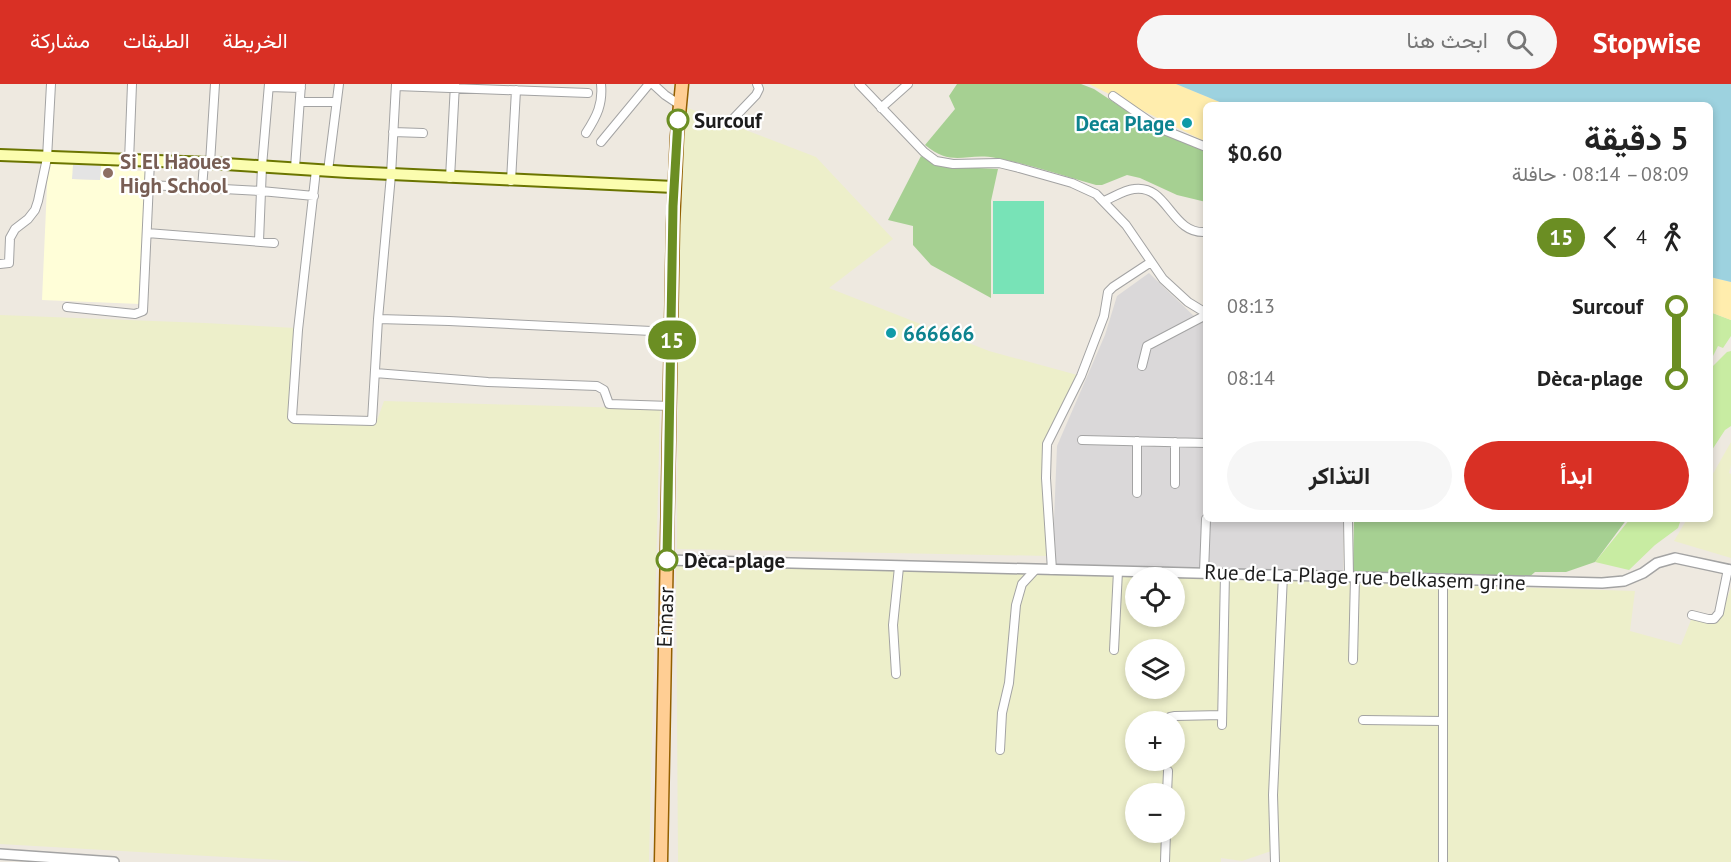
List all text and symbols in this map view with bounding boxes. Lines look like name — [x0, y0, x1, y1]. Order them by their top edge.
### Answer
search box — [1137, 15, 1557, 69]
text: Stopwise — [1593, 24, 1701, 61]
text: ابحث هنا — [1407, 26, 1488, 54]
icon: search — [1503, 26, 1536, 59]
text: مشاركة — [30, 27, 90, 54]
text: الطبقات — [123, 27, 190, 54]
text: الخريطة — [223, 27, 288, 54]
place label: Surcouf — [694, 107, 763, 134]
marker: Surcouf — [667, 109, 689, 131]
place label: Deca Plage — [1076, 110, 1175, 137]
marker: Deca Plage — [1180, 116, 1194, 130]
text: 5 دقيقة — [1584, 116, 1689, 159]
text: $0.60 — [1227, 139, 1282, 167]
place label: Si El Haoues High School — [120, 148, 231, 199]
text: 08:09 – 08:14 · حافلة — [1512, 161, 1689, 187]
marker: Si El Haoues High School — [101, 166, 115, 180]
icon: back — [1594, 221, 1627, 254]
icon: walk — [1656, 221, 1689, 254]
text: 15 — [1549, 224, 1573, 251]
text: 4 — [1636, 224, 1647, 250]
text: Surcouf — [1572, 292, 1643, 320]
text: 08:13 — [1227, 293, 1275, 319]
line badge: 15 — [645, 320, 699, 360]
place label: 666666 — [903, 320, 974, 347]
marker: 666666 — [884, 326, 898, 340]
text: 15 — [660, 327, 684, 354]
text: Dèca-plage — [1537, 364, 1643, 392]
text: 08:14 — [1227, 365, 1275, 391]
button: التذاكر — [1227, 441, 1452, 510]
button: ابدأ — [1464, 441, 1689, 510]
place label: Dèca-plage — [684, 547, 785, 574]
marker: Dèca-plage — [656, 549, 678, 571]
street label: Rue de La Plage rue belkasem grine — [1204, 558, 1526, 596]
map controls — [1125, 567, 1185, 843]
button: locate — [1125, 567, 1185, 627]
street label: Ennasr — [650, 586, 680, 648]
button: layers — [1125, 639, 1185, 699]
button: + — [1125, 711, 1185, 771]
button: − — [1125, 783, 1185, 843]

